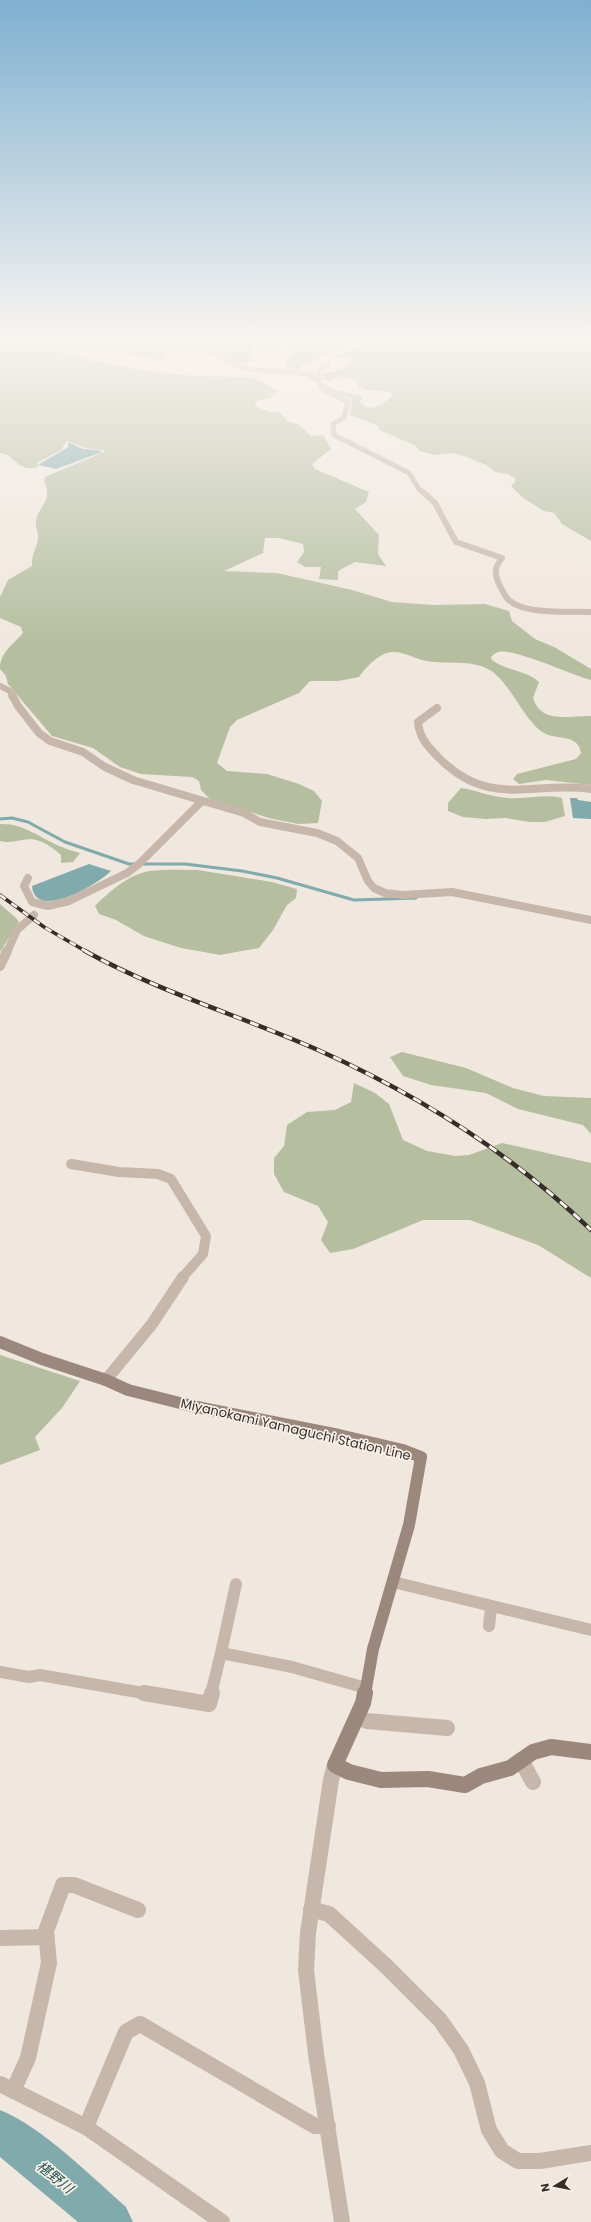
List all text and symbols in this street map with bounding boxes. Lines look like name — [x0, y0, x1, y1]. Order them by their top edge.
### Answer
street label: Miyanokami Yamaguchi Station Line — [179, 1394, 413, 1465]
water label: 椹野川 — [32, 2156, 79, 2199]
north arrow — [535, 2166, 575, 2206]
text: N — [537, 2182, 554, 2193]

